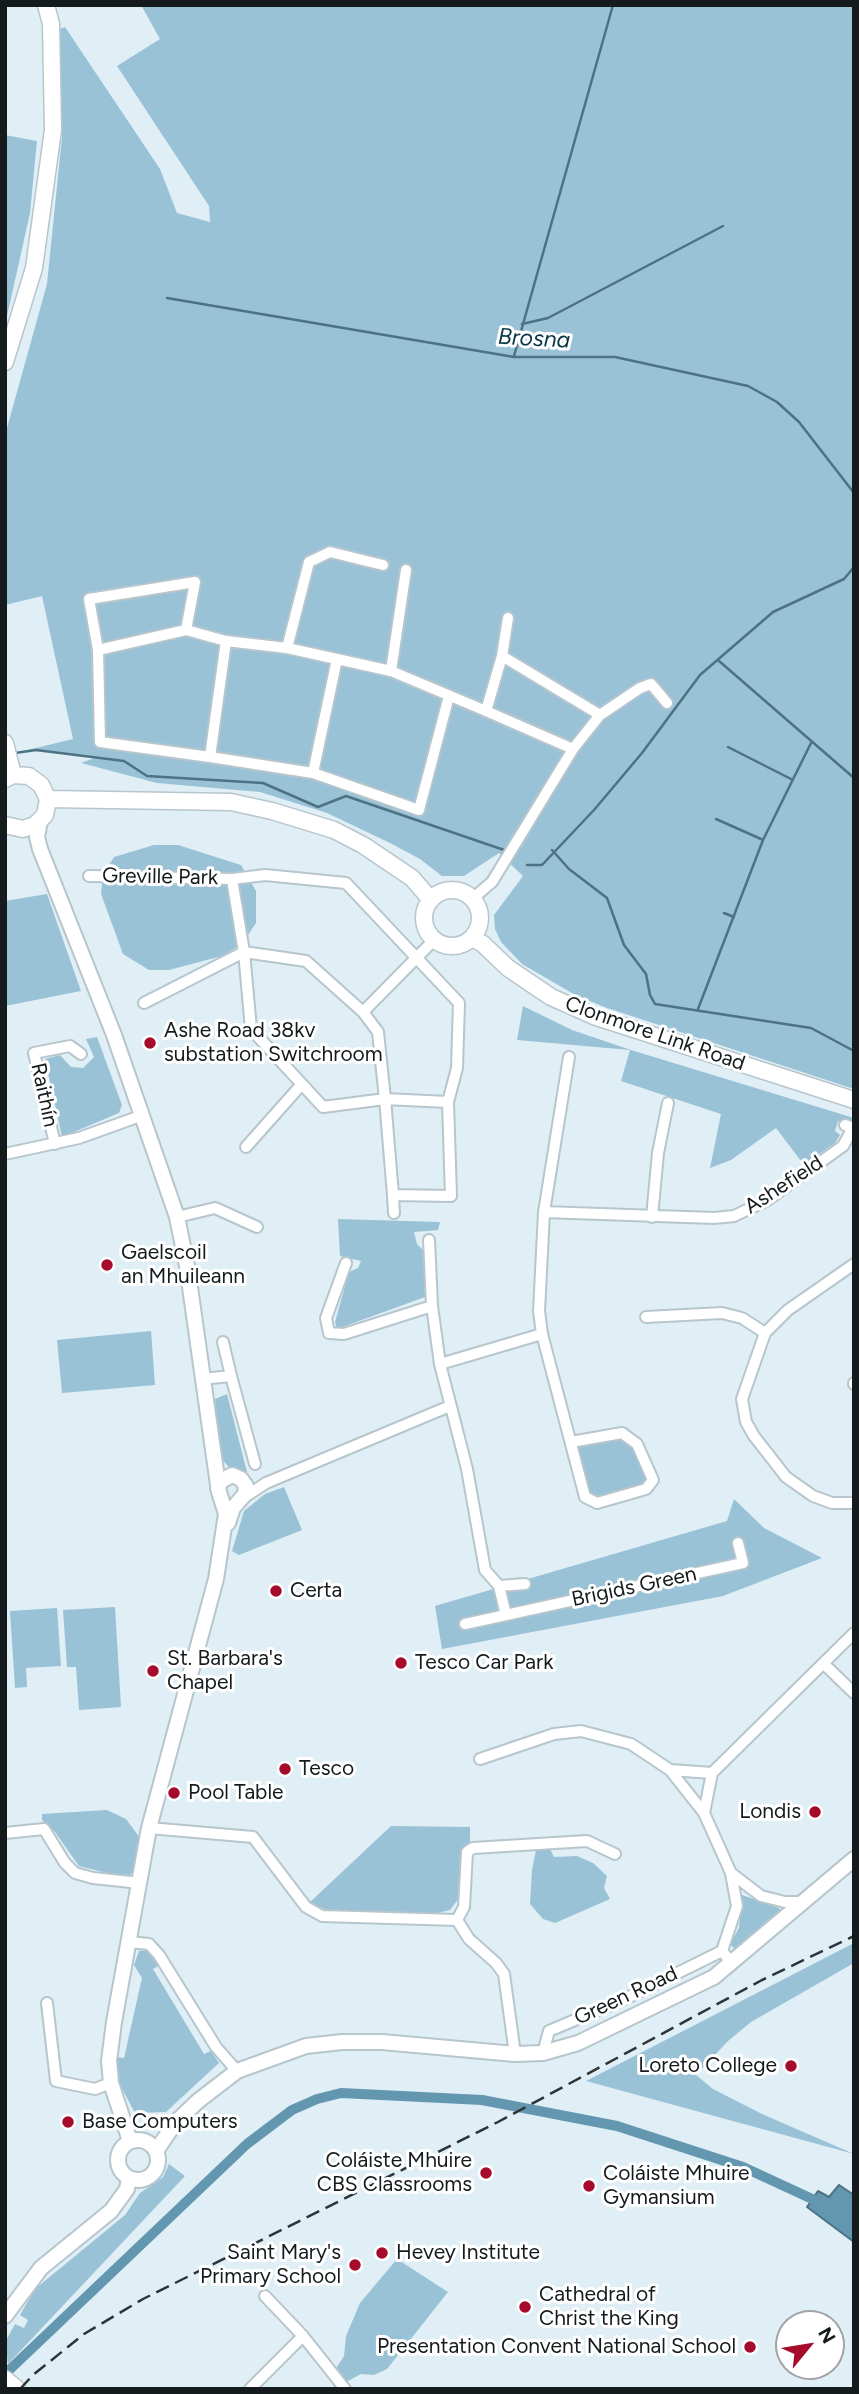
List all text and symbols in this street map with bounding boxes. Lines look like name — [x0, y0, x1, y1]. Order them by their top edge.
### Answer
water label: Brosna — [497, 323, 571, 355]
street label: Greville Park — [102, 863, 218, 891]
street label: Clonmore Link Road — [562, 991, 748, 1077]
place label: Ashe Road 38kv substation Switchroom — [164, 1018, 383, 1068]
marker: Ashe Road 38kv substation Switchroom — [142, 1035, 158, 1051]
street label: Raithín — [25, 1061, 63, 1129]
street label: Ashefield — [740, 1150, 828, 1220]
place label: Gaelscoil an Mhuileann — [121, 1240, 245, 1290]
marker: Gaelscoil an Mhuileann — [99, 1257, 115, 1273]
street label: Brigids Green — [569, 1561, 699, 1613]
place label: Certa — [290, 1578, 342, 1604]
marker: Certa — [268, 1583, 284, 1599]
place label: St. Barbara's Chapel — [167, 1646, 283, 1696]
place label: Tesco Car Park — [415, 1650, 553, 1676]
marker: Tesco Car Park — [393, 1655, 409, 1671]
marker: St. Barbara's Chapel — [145, 1663, 161, 1679]
place label: Tesco — [299, 1756, 354, 1782]
marker: Tesco — [277, 1761, 293, 1777]
place label: Pool Table — [188, 1780, 284, 1806]
marker: Pool Table — [166, 1785, 182, 1801]
place label: Londis — [739, 1799, 801, 1825]
marker: Londis — [807, 1804, 823, 1820]
street label: Green Road — [570, 1961, 682, 2031]
place label: Loreto College — [638, 2053, 777, 2079]
marker: Loreto College — [783, 2058, 799, 2074]
place label: Base Computers — [82, 2109, 238, 2135]
marker: Base Computers — [60, 2114, 76, 2130]
place label: Coláiste Mhuire CBS Classrooms — [317, 2148, 472, 2198]
place label: Coláiste Mhuire Gymansium — [603, 2161, 749, 2211]
marker: Coláiste Mhuire CBS Classrooms — [478, 2165, 494, 2181]
marker: Coláiste Mhuire Gymansium — [581, 2178, 597, 2194]
place label: Saint Mary's Primary School — [200, 2240, 341, 2290]
place label: Hevey Institute — [396, 2240, 540, 2266]
marker: Hevey Institute — [374, 2245, 390, 2261]
marker: Saint Mary's Primary School — [347, 2257, 363, 2273]
place label: Cathedral of Christ the King — [539, 2282, 679, 2332]
marker: Cathedral of Christ the King — [517, 2299, 533, 2315]
north arrow — [775, 2310, 845, 2380]
text: N — [813, 2323, 841, 2347]
place label: Presentation Convent National School — [377, 2334, 736, 2360]
marker: Presentation Convent National School — [742, 2339, 758, 2355]

